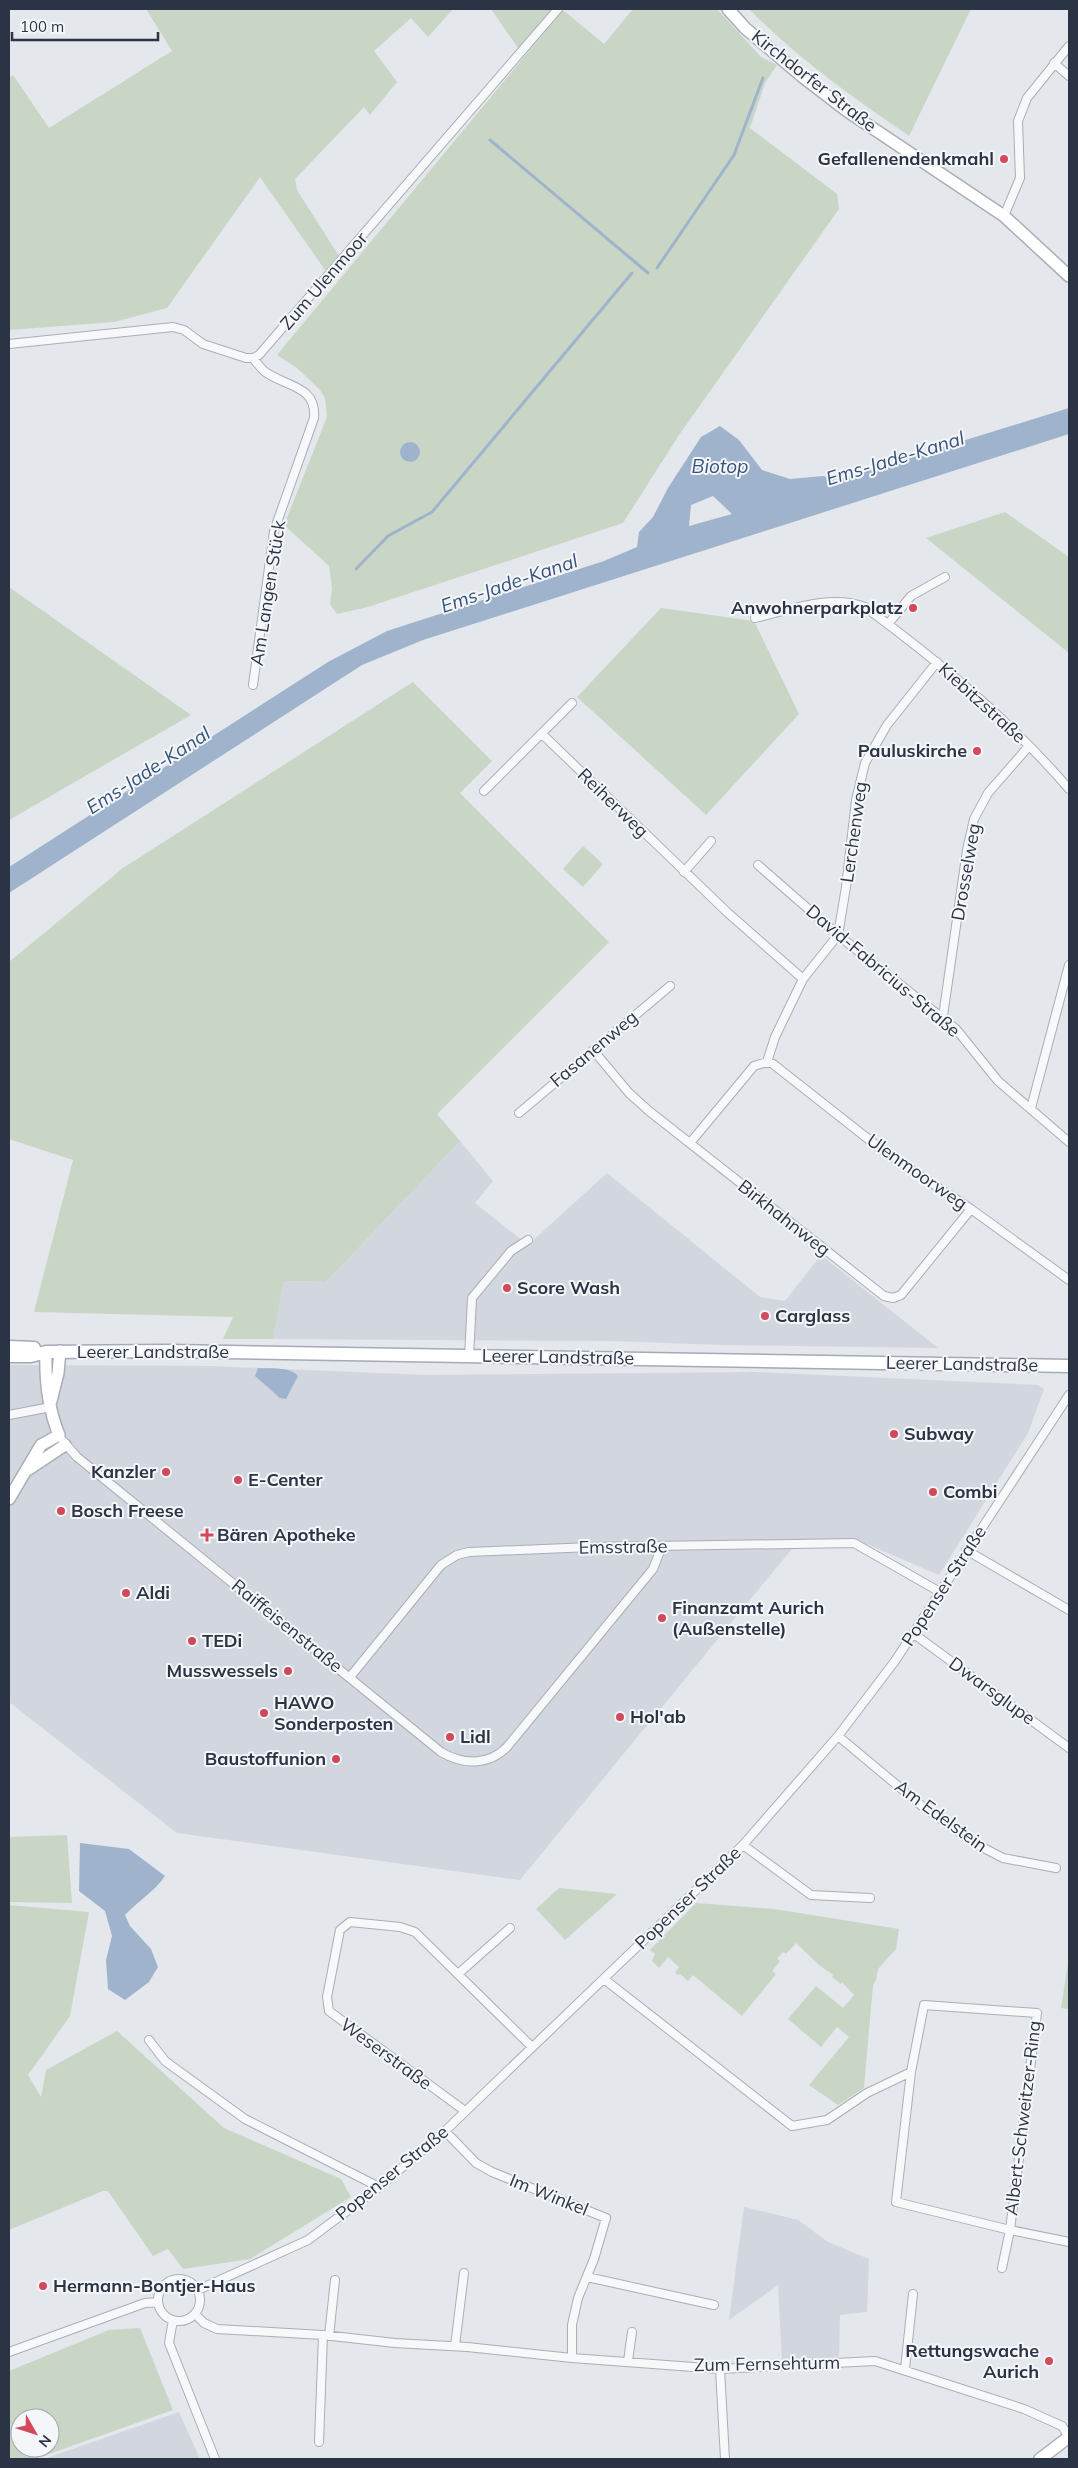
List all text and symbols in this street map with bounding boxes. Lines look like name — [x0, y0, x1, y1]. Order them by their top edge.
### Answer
scale bar — [12, 10, 159, 42]
text: 100 m — [20, 17, 64, 36]
street label: Kirchdorfer Straße — [747, 25, 881, 137]
place label: Gefallenendenkmahl — [818, 147, 994, 170]
marker: Gefallenendenkmahl — [998, 153, 1010, 165]
street label: Zum Ulenmoor — [275, 227, 373, 334]
water label: Ems-Jade-Kanal — [823, 425, 967, 490]
water label: Biotop — [691, 454, 749, 478]
street label: Am Langen Stück — [245, 518, 290, 667]
water label: Ems-Jade-Kanal — [437, 548, 581, 618]
place label: Anwohnerparkplatz — [731, 596, 903, 619]
marker: Anwohnerparkplatz — [907, 602, 919, 614]
street label: Kiebitzstraße — [934, 657, 1031, 748]
water label: Ems-Jade-Kanal — [81, 721, 215, 819]
place label: Pauluskirche — [858, 739, 967, 762]
marker: Pauluskirche — [971, 745, 983, 757]
street label: Reiherweg — [573, 763, 654, 842]
street label: Lerchenweg — [835, 780, 872, 884]
street label: Drosselweg — [946, 822, 985, 922]
street label: David-Fabricius-Straße — [801, 899, 965, 1042]
street label: Fasanenweg — [545, 1005, 642, 1092]
street label: Ulenmoorweg — [863, 1129, 972, 1215]
street label: Birkhahnweg — [734, 1174, 835, 1261]
place label: Score Wash — [517, 1276, 620, 1299]
marker: Score Wash — [501, 1282, 513, 1294]
place label: Carglass — [775, 1304, 850, 1327]
marker: Carglass — [759, 1310, 771, 1322]
street label: Leerer Landstraße — [77, 1340, 229, 1363]
street label: Leerer Landstraße — [482, 1344, 634, 1369]
street label: Leerer Landstraße — [886, 1351, 1038, 1376]
place label: Subway — [904, 1422, 974, 1445]
marker: Subway — [888, 1428, 900, 1440]
place label: Kanzler — [91, 1460, 157, 1483]
marker: Kanzler — [160, 1466, 172, 1478]
place label: E-Center — [248, 1468, 324, 1491]
marker: E-Center — [232, 1474, 244, 1486]
place label: Combi — [943, 1480, 997, 1503]
marker: Combi — [927, 1486, 939, 1498]
place label: Bosch Freese — [71, 1499, 184, 1522]
marker: Bosch Freese — [55, 1505, 67, 1517]
street label: Popenser Straße — [896, 1521, 991, 1650]
place label: Bären Apotheke — [217, 1523, 356, 1546]
marker: Bären Apotheke — [201, 1529, 213, 1541]
street label: Emsstraße — [578, 1534, 668, 1559]
street label: Raiffeisenstraße — [227, 1574, 347, 1677]
place label: Aldi — [136, 1581, 170, 1604]
marker: Aldi — [120, 1587, 132, 1599]
place label: Finanzamt Aurich (Außenstelle) — [672, 1596, 824, 1640]
marker: Finanzamt Aurich (Außenstelle) — [656, 1612, 668, 1624]
place label: TEDi — [202, 1629, 242, 1652]
marker: TEDi — [186, 1635, 198, 1647]
street label: Dwarsglupe — [945, 1652, 1040, 1730]
place label: Musswessels — [167, 1659, 278, 1682]
marker: Musswessels — [282, 1665, 294, 1677]
place label: HAWO Sonderposten — [274, 1691, 393, 1735]
place label: Hol'ab — [630, 1705, 686, 1728]
marker: HAWO Sonderposten — [258, 1707, 270, 1719]
marker: Hol'ab — [614, 1711, 626, 1723]
place label: Lidl — [460, 1725, 491, 1748]
marker: Lidl — [444, 1731, 456, 1743]
place label: Baustoffunion — [205, 1747, 326, 1770]
marker: Baustoffunion — [330, 1753, 342, 1765]
street label: Am Edelstein — [891, 1774, 992, 1857]
street label: Popenser Straße — [630, 1841, 746, 1954]
street label: Weserstraße — [336, 2013, 437, 2094]
street label: Albert-Schweitzer-Ring — [999, 2019, 1046, 2217]
street label: Popenser Straße — [331, 2120, 453, 2225]
street label: Im Winkel — [506, 2168, 592, 2221]
place label: Hermann-Bontjer-Haus — [53, 2274, 256, 2297]
marker: Hermann-Bontjer-Haus — [37, 2280, 49, 2292]
place label: Rettungswache Aurich — [905, 2339, 1039, 2383]
street label: Zum Fernsehturm — [694, 2351, 840, 2376]
marker: Rettungswache Aurich — [1043, 2355, 1055, 2367]
north arrow — [10, 2408, 60, 2458]
text: N — [35, 2431, 55, 2451]

